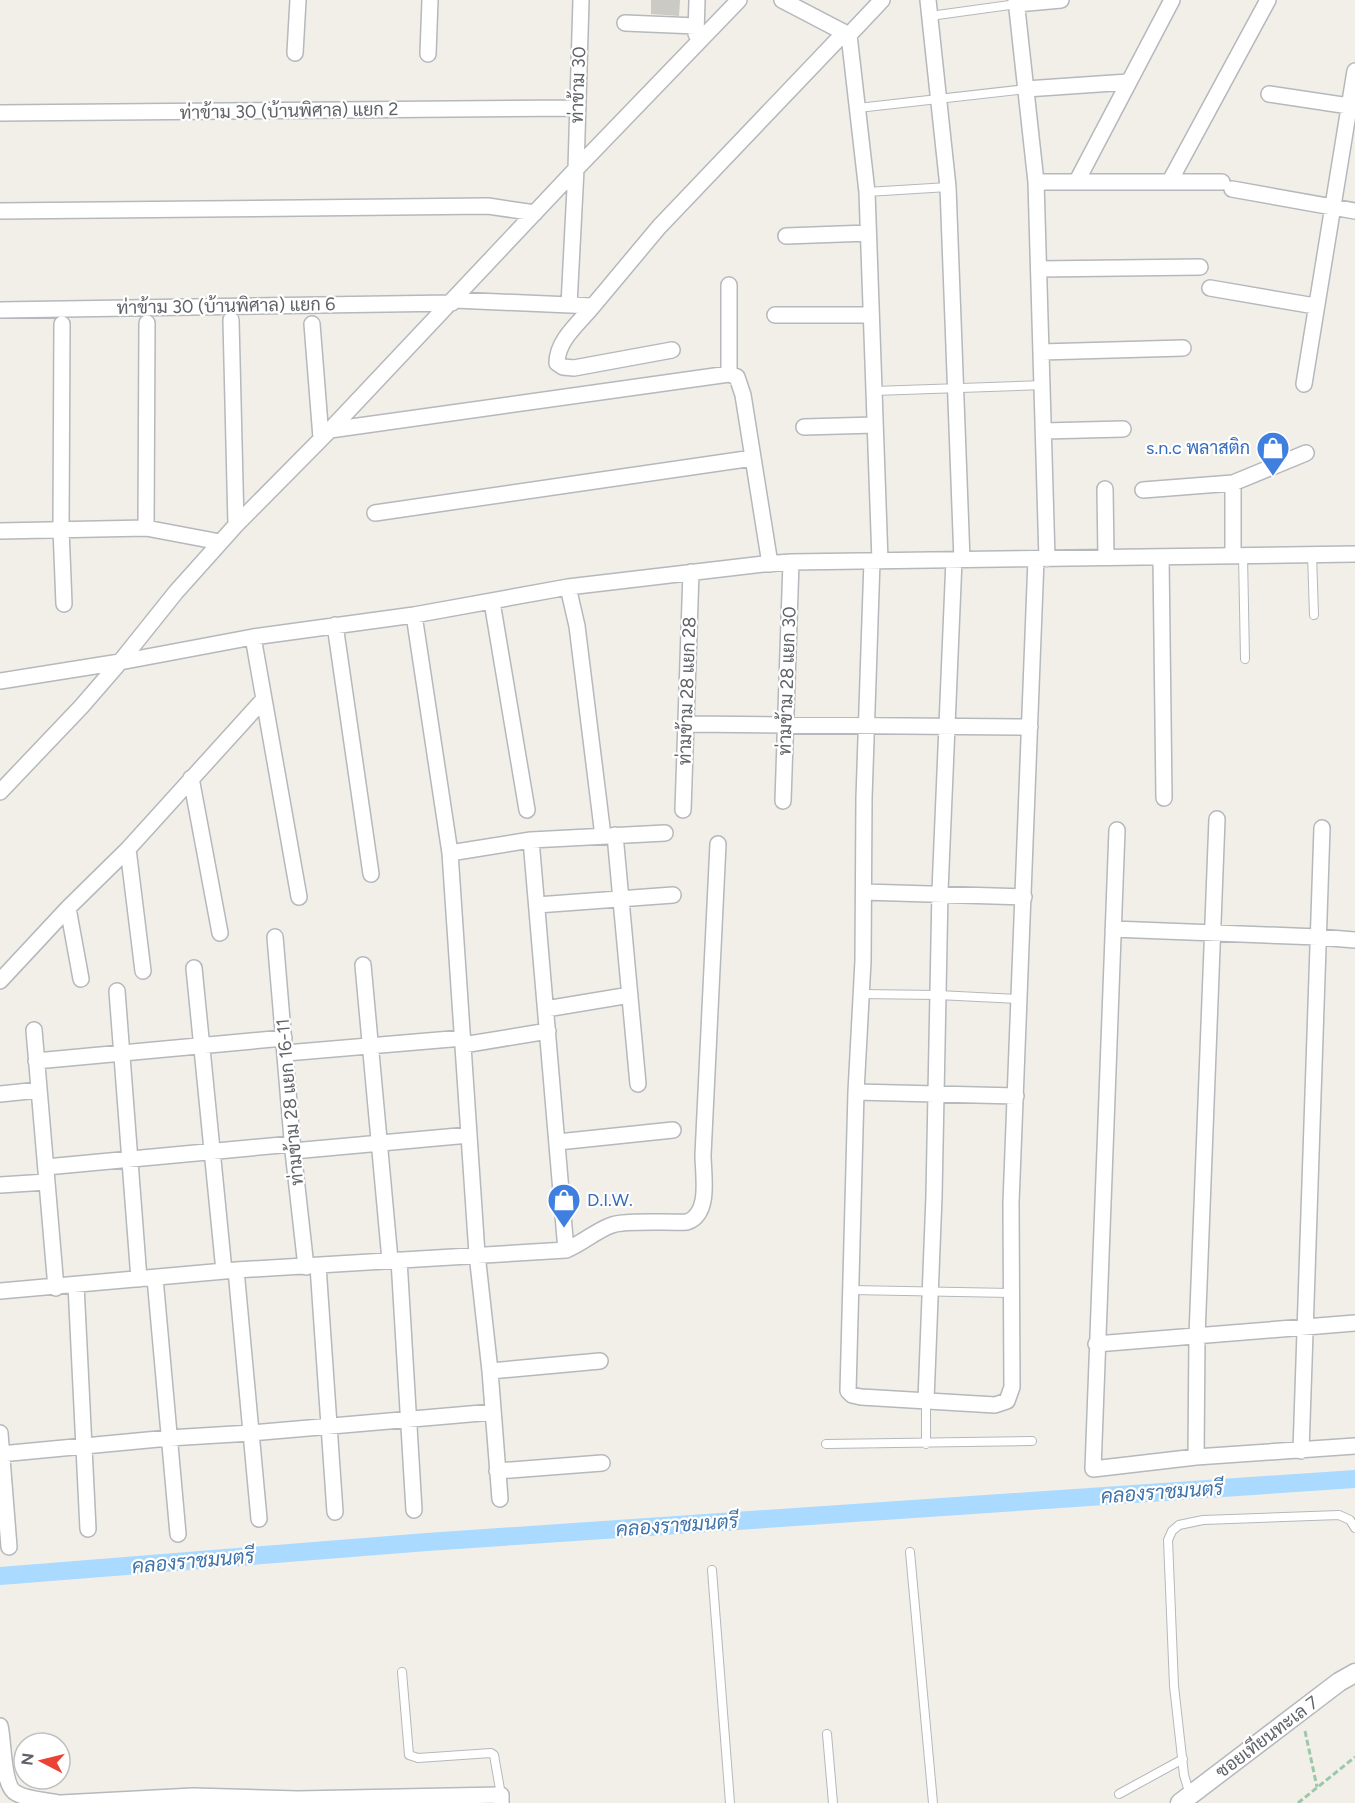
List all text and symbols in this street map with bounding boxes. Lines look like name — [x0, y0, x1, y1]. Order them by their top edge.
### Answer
street label: ท่าข้าม 30 — [565, 46, 590, 124]
street label: ท่าข้าม 30 (บ้านพิศาล) แยก 2 — [179, 97, 399, 124]
street label: ท่าข้าม 30 (บ้านพิศาล) แยก 6 — [116, 292, 336, 319]
shop icon: s.n.c พลาสติก — [1255, 430, 1291, 477]
place label: s.n.c พลาสติก — [1146, 437, 1250, 459]
street label: ท่ามข้าม 28 แยก 30 — [772, 606, 801, 756]
street label: ท่ามข้าม 28 แยก 28 — [672, 616, 701, 766]
street label: ท่ามข้าม 28 แยก 16-11 — [271, 1018, 308, 1187]
shop icon: D.I.W. — [546, 1182, 582, 1229]
place label: D.I.W. — [587, 1189, 633, 1211]
water label: คลองราชมนตรี — [1100, 1475, 1225, 1508]
water label: คลองราชมนตรี — [615, 1508, 740, 1541]
water label: คลองราชมนตรี — [131, 1543, 257, 1578]
street label: ซอยเทียนทะเล 7 — [1210, 1689, 1323, 1783]
north arrow — [12, 1731, 72, 1791]
text: N — [17, 1752, 38, 1767]

